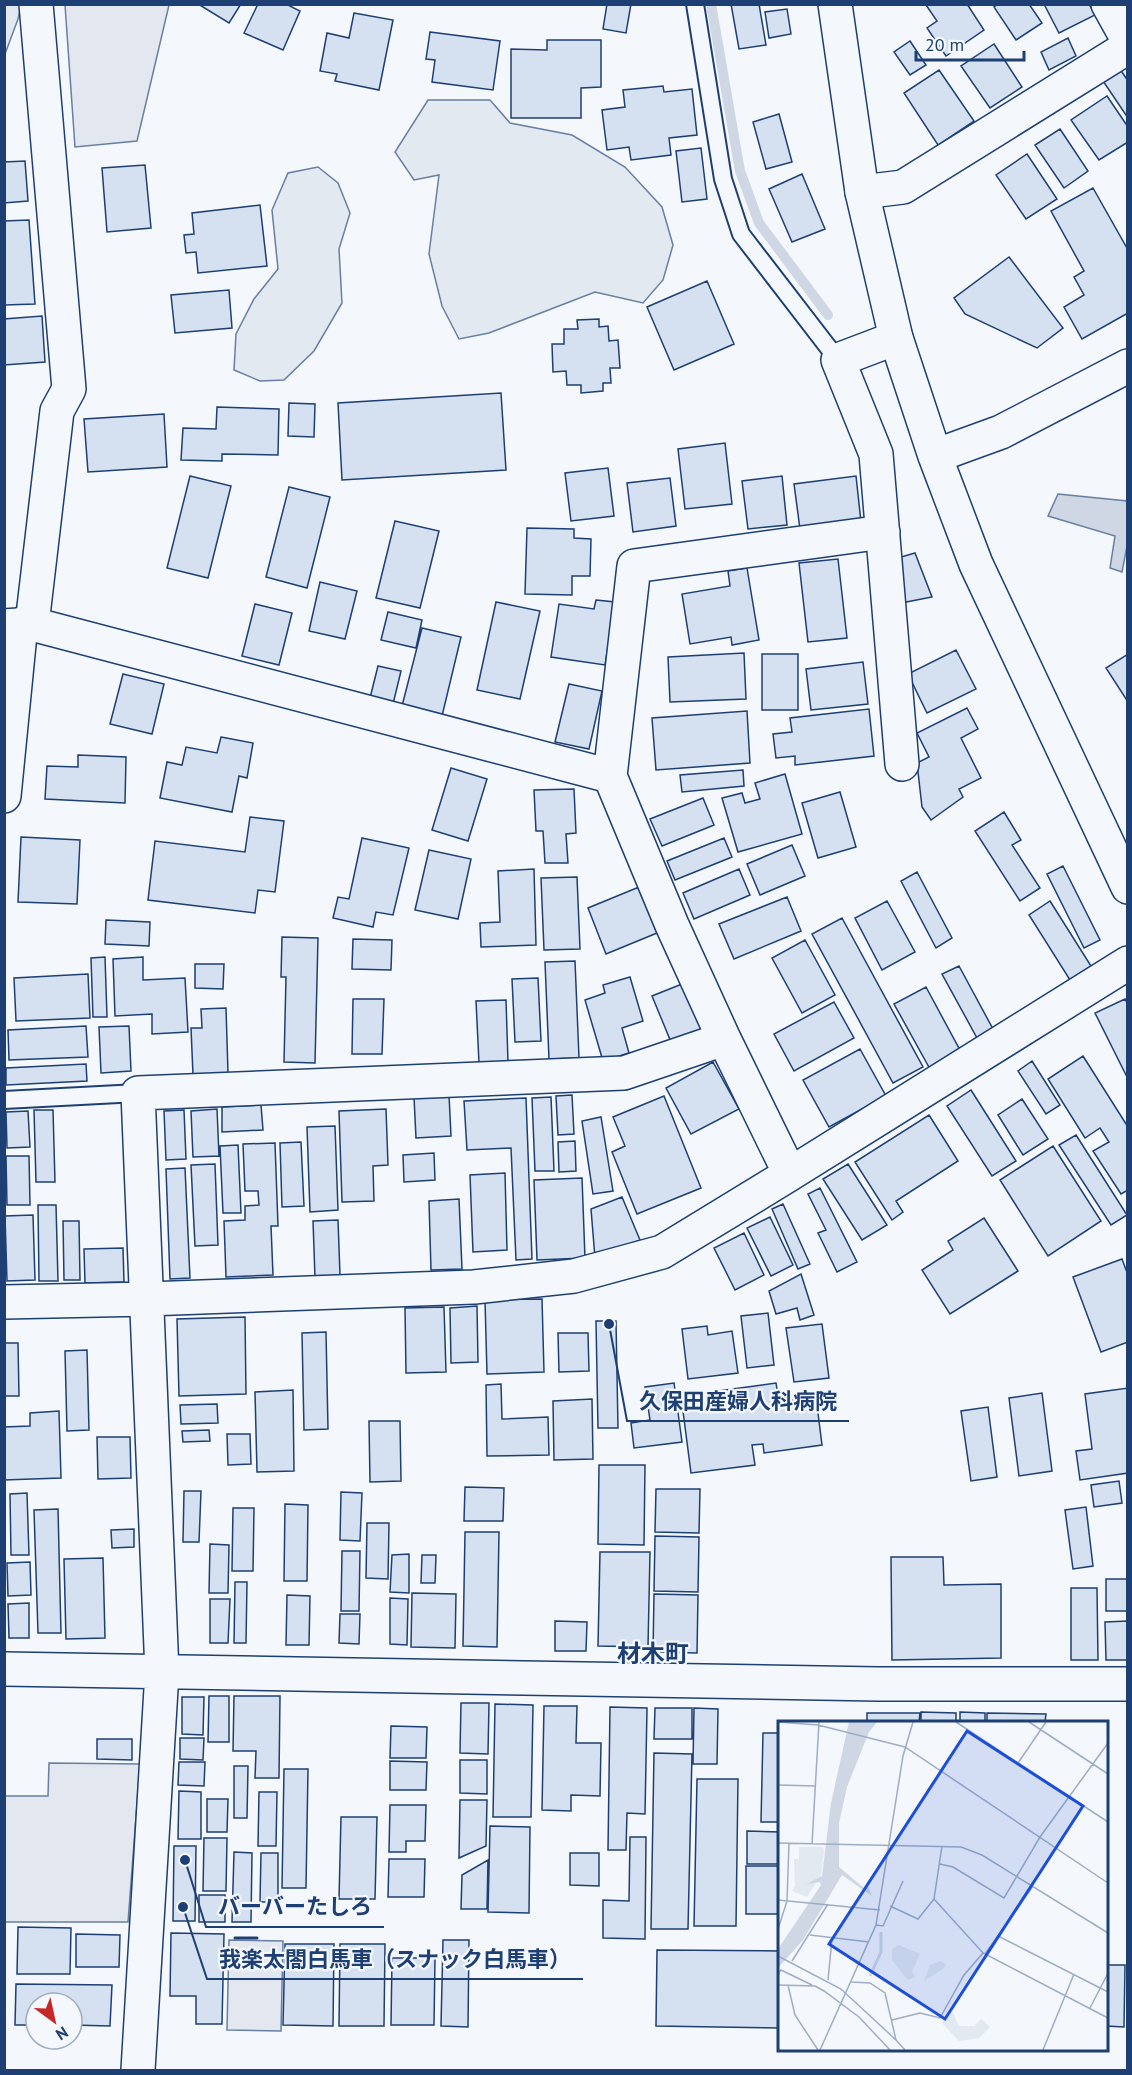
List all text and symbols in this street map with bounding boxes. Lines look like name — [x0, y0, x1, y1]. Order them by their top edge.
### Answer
scale bar — [916, 24, 1024, 62]
text: 20 m — [925, 33, 964, 56]
callout: 久保田産婦人科病院 — [627, 1381, 849, 1421]
text: 久保田産婦人科病院 — [639, 1387, 837, 1415]
district label: 材木町 — [617, 1638, 689, 1669]
inset map — [778, 1721, 1108, 2051]
callout: バーバーたしろ — [206, 1887, 384, 1927]
text: バーバーたしろ — [218, 1892, 372, 1920]
callout: 我楽太閤白馬車（スナック白馬車） — [207, 1939, 583, 1979]
text: 我楽太閤白馬車（スナック白馬車） — [219, 1945, 571, 1973]
north arrow — [24, 1991, 84, 2051]
text: N — [52, 2022, 72, 2045]

